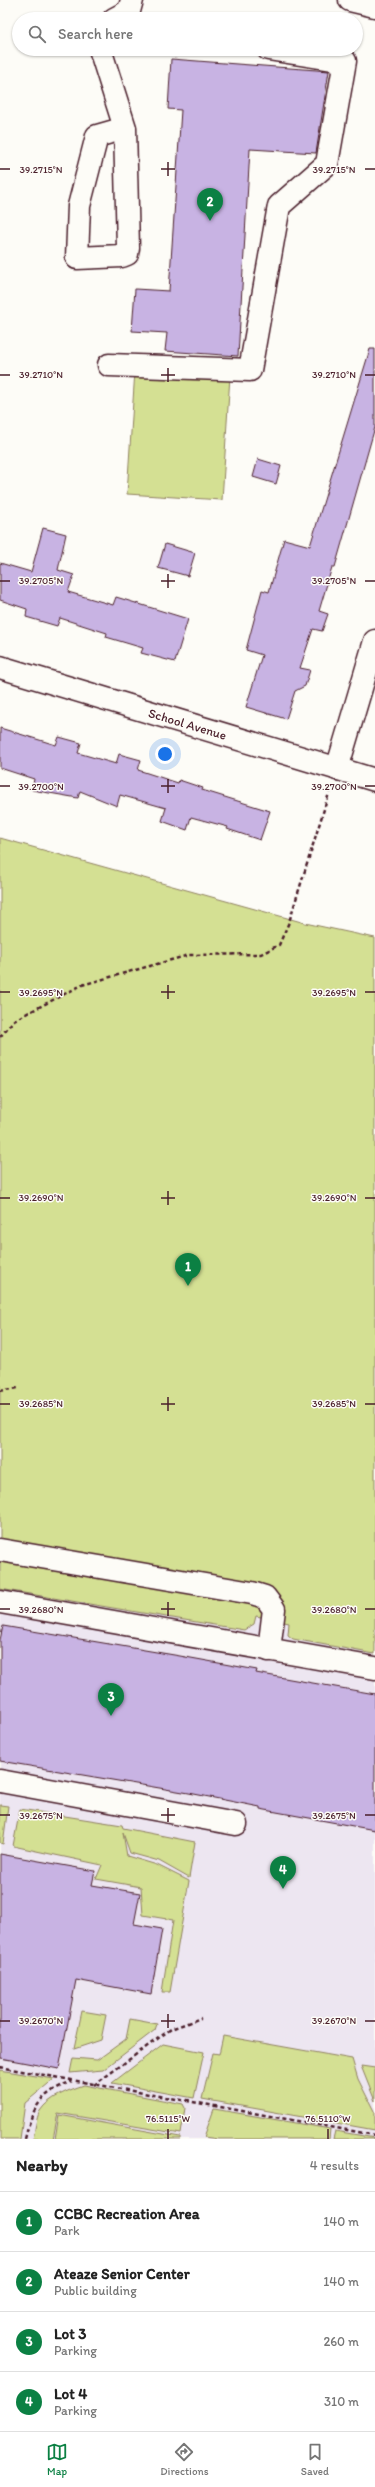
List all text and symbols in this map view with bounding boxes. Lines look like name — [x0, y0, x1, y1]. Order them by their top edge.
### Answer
search box — [12, 12, 363, 56]
icon: search — [26, 23, 48, 45]
text: Search here — [58, 25, 133, 43]
text: 39.2715°N — [20, 163, 63, 176]
text: 39.2715°N — [313, 163, 356, 176]
pin: 2 — [197, 188, 223, 221]
text: 39.2710°N — [19, 368, 63, 381]
text: 39.2710°N — [312, 368, 356, 381]
text: 39.2705°N — [19, 574, 63, 587]
text: 39.2705°N — [312, 574, 356, 587]
street label: School Avenue — [147, 705, 228, 743]
your location — [155, 744, 175, 764]
text: 39.2700°N — [18, 780, 64, 793]
text: 39.2700°N — [311, 780, 357, 793]
text: 39.2695°N — [19, 986, 63, 999]
text: 39.2695°N — [312, 986, 356, 999]
text: 39.2690°N — [19, 1191, 64, 1204]
text: 39.2690°N — [312, 1191, 357, 1204]
pin: 1 — [175, 1253, 201, 1286]
text: 39.2685°N — [19, 1397, 63, 1410]
text: 39.2685°N — [312, 1397, 356, 1410]
text: 39.2680°N — [18, 1603, 64, 1616]
text: 39.2680°N — [311, 1603, 357, 1616]
pin: 3 — [98, 1683, 124, 1716]
text: 39.2675°N — [19, 1809, 63, 1822]
text: 39.2675°N — [312, 1809, 356, 1822]
pin: 4 — [270, 1856, 296, 1889]
text: 39.2670°N — [19, 2014, 64, 2027]
text: 39.2670°N — [312, 2014, 357, 2027]
text: 76.5115°W — [146, 2112, 190, 2125]
text: 76.5110°W — [306, 2112, 351, 2125]
text: Nearby — [16, 2155, 68, 2175]
text: 4 results — [310, 2158, 359, 2173]
text: CCBC Recreation Area — [54, 2205, 199, 2223]
text: 1 — [26, 2214, 32, 2229]
text: 140 m — [323, 2214, 359, 2229]
text: Park — [54, 2223, 80, 2238]
text: Ateaze Senior Center — [54, 2265, 190, 2283]
text: 2 — [26, 2274, 32, 2289]
text: 140 m — [323, 2274, 359, 2289]
text: Public building — [54, 2283, 137, 2298]
text: Lot 3 — [54, 2325, 86, 2343]
text: 3 — [25, 2334, 33, 2349]
text: 260 m — [323, 2334, 359, 2349]
text: Parking — [54, 2343, 97, 2358]
text: Lot 4 — [54, 2385, 87, 2403]
text: 4 — [25, 2394, 33, 2409]
text: 310 m — [324, 2394, 359, 2409]
text: Parking — [54, 2403, 97, 2418]
tab: Map — [46, 2441, 68, 2478]
tab: Directions — [160, 2441, 209, 2478]
tab: Saved — [301, 2441, 329, 2478]

